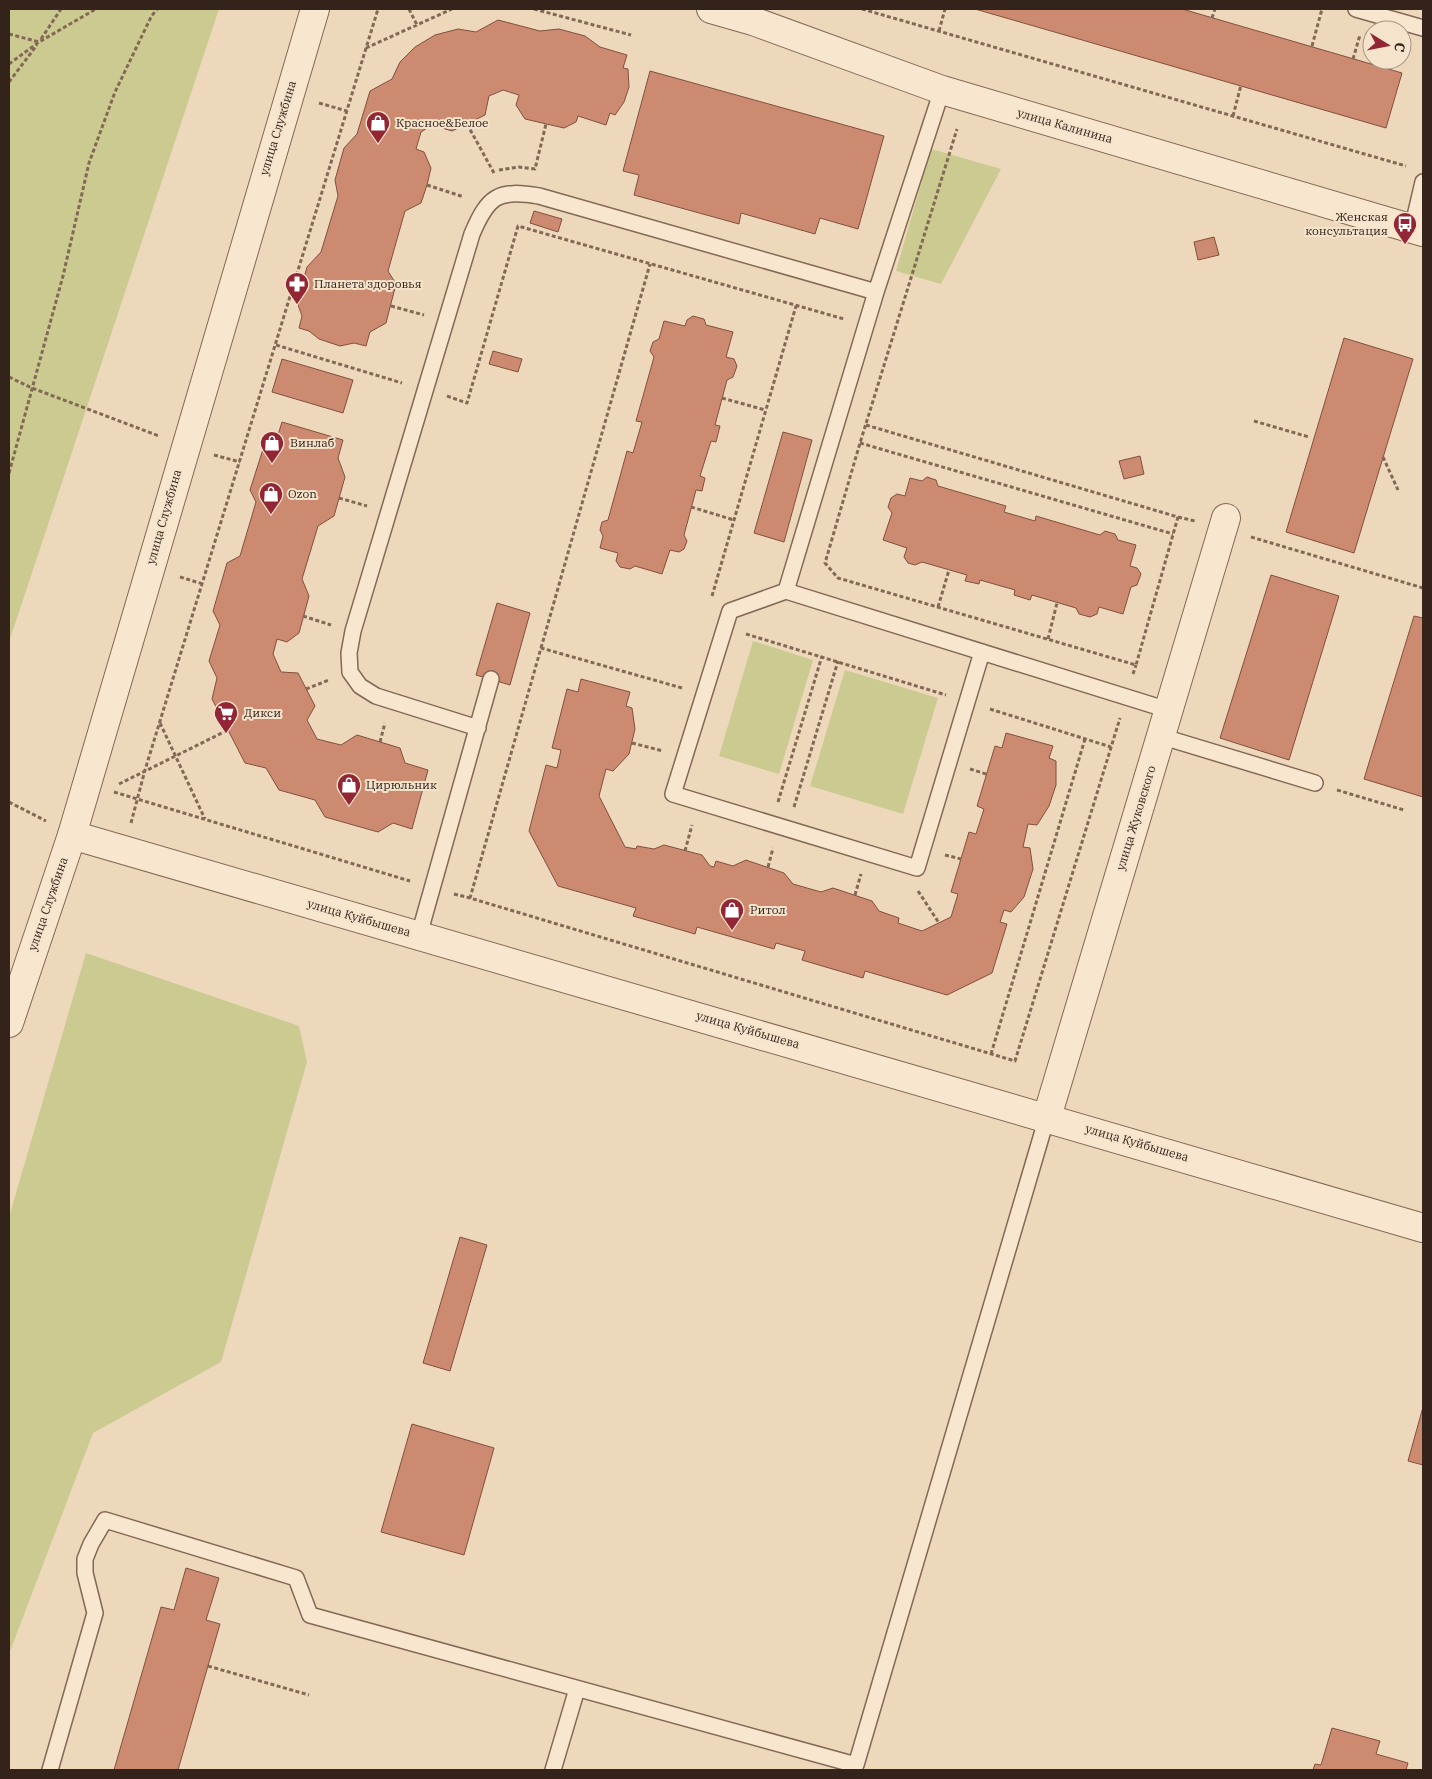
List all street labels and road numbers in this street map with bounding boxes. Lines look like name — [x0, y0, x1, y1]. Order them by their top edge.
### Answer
street label: улица Службина — [256, 78, 299, 177]
street label: улица Калинина — [1016, 105, 1115, 146]
street label: улица Службина — [143, 467, 184, 566]
street label: улица Жуковского — [1112, 763, 1159, 872]
street label: улица Службина — [24, 855, 71, 953]
street label: улица Куйбышева — [306, 896, 413, 940]
street label: улица Куйбышева — [695, 1008, 802, 1052]
street label: улица Куйбышева — [1084, 1121, 1191, 1165]

